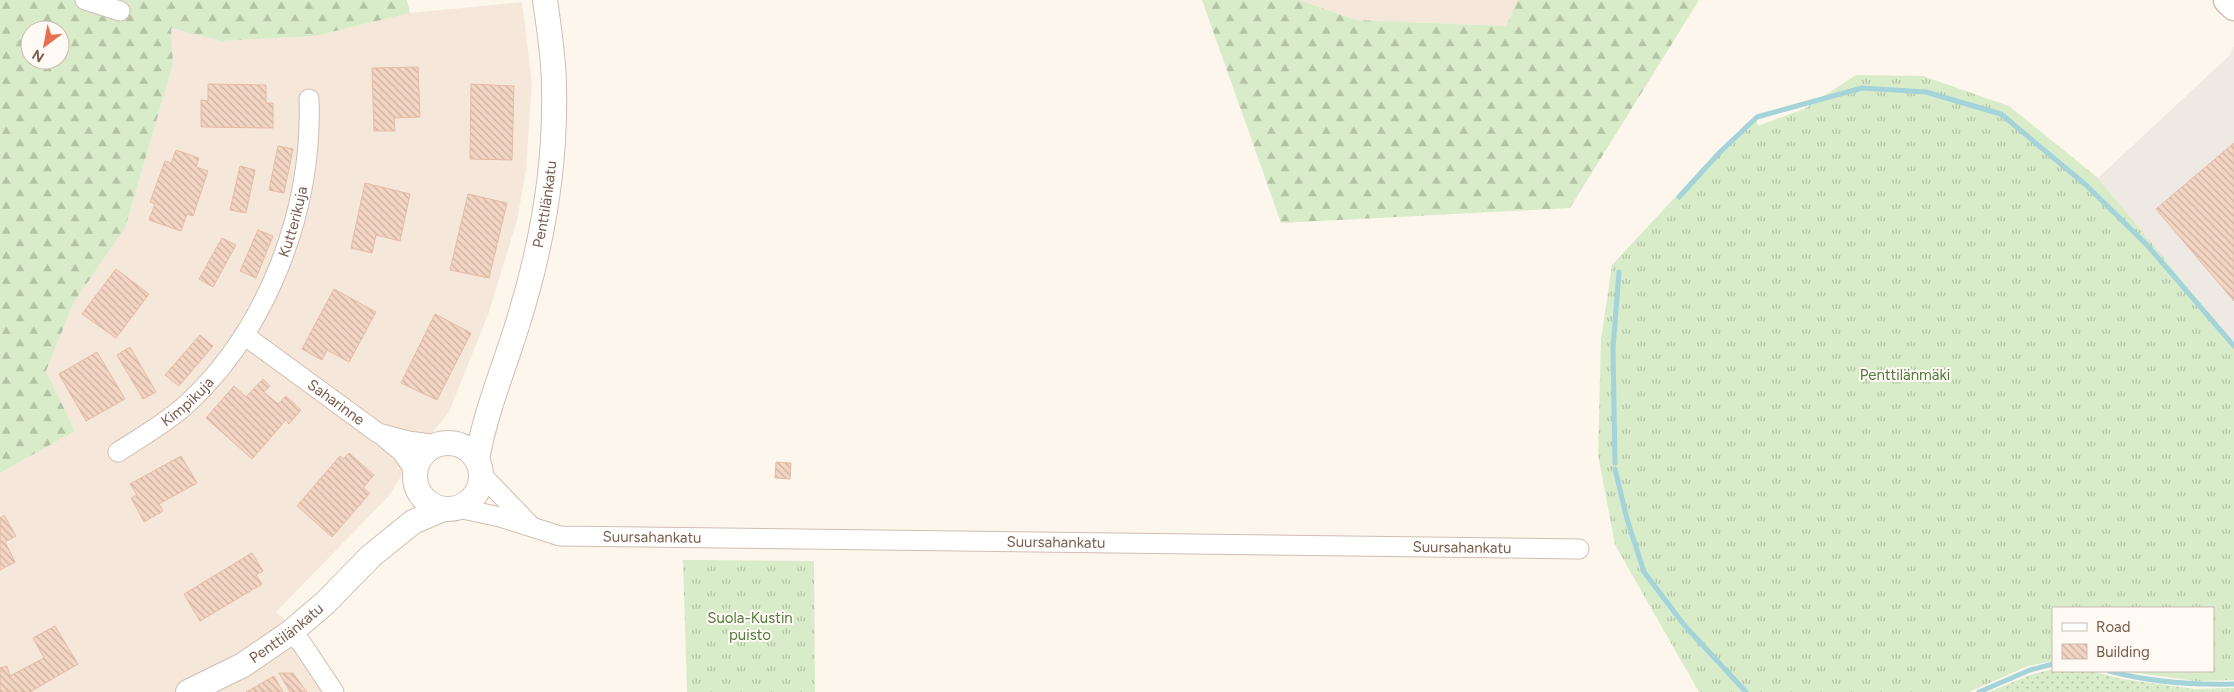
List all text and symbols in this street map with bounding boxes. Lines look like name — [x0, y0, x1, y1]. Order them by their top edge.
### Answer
north arrow — [20, 20, 70, 70]
text: N — [29, 46, 47, 66]
street label: Penttilänkatu — [529, 160, 560, 250]
street label: Kutterikuja — [274, 185, 311, 260]
park label: Penttilänmäki — [1860, 366, 1950, 384]
street label: Kimpikuja — [158, 373, 218, 430]
street label: Saharinne — [304, 375, 368, 429]
street label: Suursahankatu — [603, 528, 702, 547]
street label: Suursahankatu — [1006, 533, 1106, 552]
street label: Suursahankatu — [1412, 538, 1512, 557]
street label: Penttilänkatu — [246, 599, 327, 667]
legend — [2052, 607, 2214, 672]
park label: Suola-Kustin puisto — [707, 609, 793, 644]
text: Road — [2096, 618, 2131, 636]
text: Building — [2096, 643, 2150, 661]

